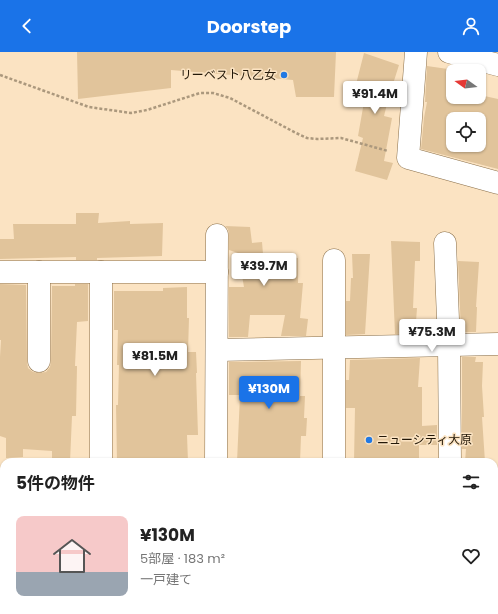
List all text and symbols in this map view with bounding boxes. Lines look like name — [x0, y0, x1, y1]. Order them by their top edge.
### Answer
text: Doorstep — [207, 14, 291, 39]
icon: back — [16, 15, 38, 37]
icon: person — [460, 15, 482, 37]
north arrow — [446, 64, 486, 104]
map controls — [446, 64, 486, 152]
place label: リーベスト八乙女 — [180, 66, 276, 83]
marker: リーベスト八乙女 — [279, 70, 289, 80]
pin: ¥91.4M — [342, 81, 408, 115]
text: ¥91.4M — [352, 84, 398, 103]
button: locate — [446, 112, 486, 152]
pin: ¥39.7M — [231, 253, 297, 287]
text: ¥39.7M — [240, 256, 288, 275]
pin: ¥75.3M — [399, 319, 465, 353]
text: ¥75.3M — [408, 322, 456, 341]
pin: ¥81.5M — [122, 343, 188, 377]
text: ¥81.5M — [132, 346, 178, 365]
pin: ¥130M — [241, 376, 297, 410]
text: ¥130M — [248, 379, 290, 398]
place label: ニューシティ大原 — [377, 431, 472, 448]
marker: ニューシティ大原 — [364, 435, 374, 445]
text: 5件の物件 — [16, 471, 95, 495]
icon: filters — [460, 471, 482, 493]
text: ¥130M — [140, 523, 195, 547]
icon: home — [48, 532, 96, 580]
icon: heart — [460, 545, 482, 567]
text: 5部屋 · 183 m² — [140, 549, 225, 568]
text: 一戸建て — [140, 570, 192, 589]

